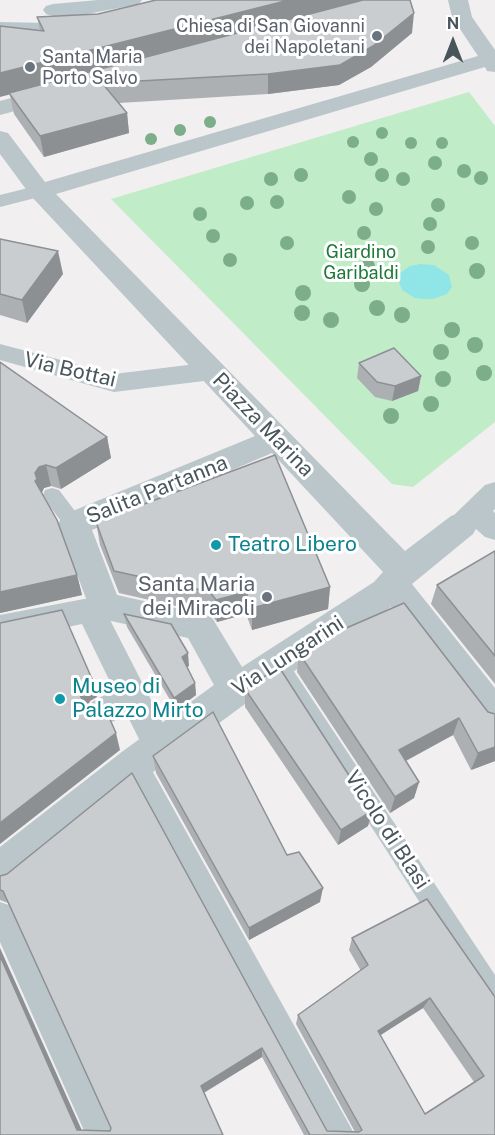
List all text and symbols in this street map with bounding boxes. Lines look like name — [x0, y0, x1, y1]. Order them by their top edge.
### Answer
north arrow — [423, 12, 483, 72]
text: N — [447, 14, 459, 33]
place label: Chiesa di San Giovanni dei Napoletani — [176, 15, 365, 57]
marker: Chiesa di San Giovanni dei Napoletani — [370, 29, 384, 43]
place label: Santa Maria Porto Salvo — [42, 46, 143, 88]
marker: Santa Maria Porto Salvo — [23, 60, 37, 74]
park label: Giardino Garibaldi — [323, 241, 399, 284]
street label: Via Bottai — [22, 347, 118, 393]
street label: Piazza Marina — [207, 368, 319, 482]
street label: Salita Partanna — [83, 450, 231, 530]
place label: Teatro Libero — [228, 532, 357, 558]
marker: Teatro Libero — [209, 538, 223, 552]
place label: Santa Maria dei Miracoli — [138, 572, 255, 622]
marker: Santa Maria dei Miracoli — [260, 590, 274, 604]
street label: Via Lungarini — [228, 611, 348, 701]
place label: Museo di Palazzo Mirto — [72, 674, 204, 724]
marker: Museo di Palazzo Mirto — [53, 692, 67, 706]
street label: Vicolo di Blasi — [339, 766, 435, 894]

